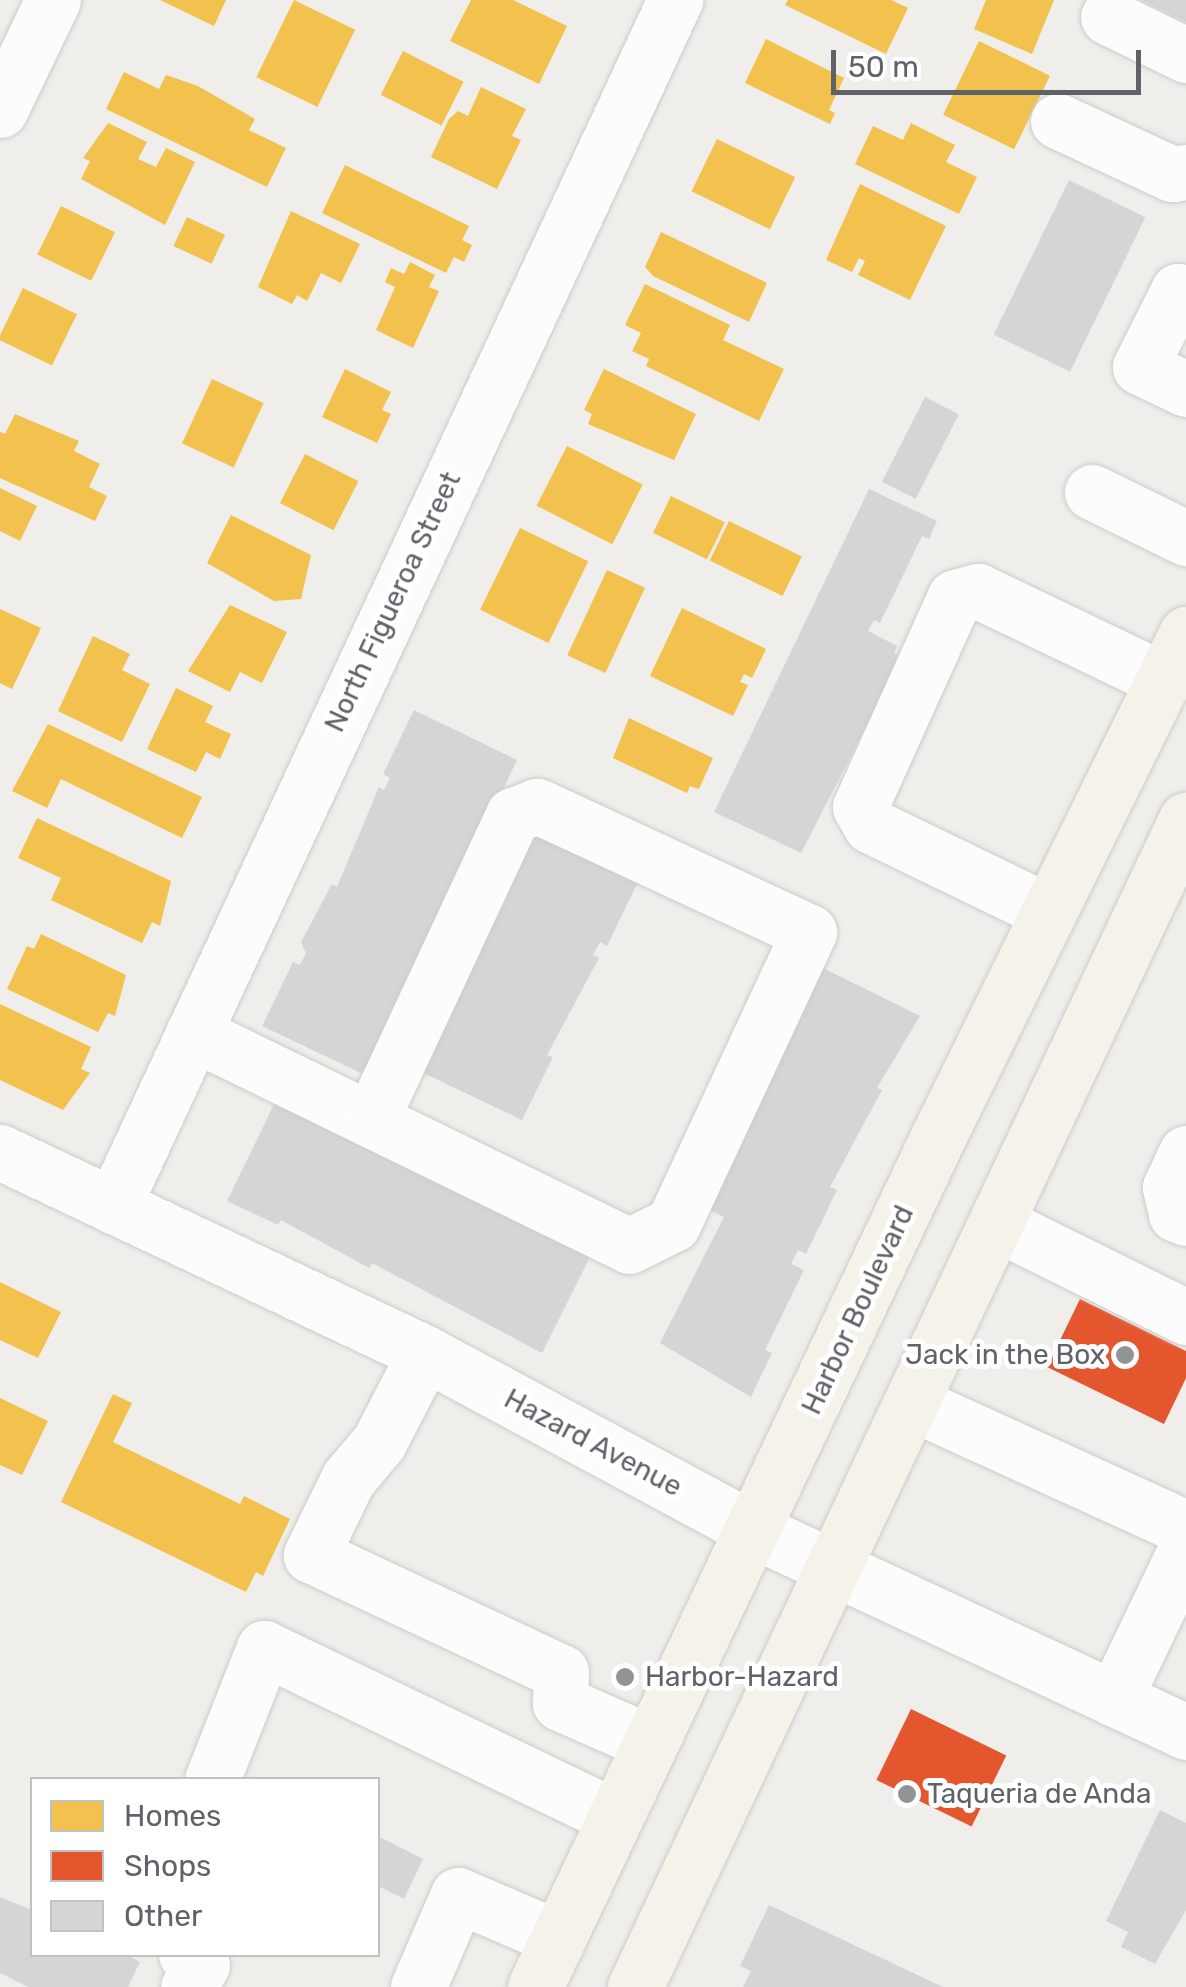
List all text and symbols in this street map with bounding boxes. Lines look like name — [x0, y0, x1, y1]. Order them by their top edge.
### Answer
scale bar — [836, 30, 1146, 92]
text: 50 m — [848, 49, 919, 85]
street label: North Figueroa Street — [318, 467, 468, 737]
street label: Harbor Boulevard — [795, 1200, 921, 1420]
place label: Jack in the Box — [905, 1338, 1105, 1372]
marker: Jack in the Box — [1114, 1344, 1136, 1366]
street label: Hazard Avenue — [498, 1382, 688, 1504]
place label: Harbor-Hazard — [645, 1660, 839, 1694]
marker: Harbor-Hazard — [614, 1666, 636, 1688]
legend — [30, 1777, 380, 1957]
place label: Taqueria de Anda — [927, 1777, 1152, 1811]
marker: Taqueria de Anda — [896, 1783, 918, 1805]
text: Homes — [124, 1798, 221, 1834]
text: Shops — [124, 1848, 211, 1884]
text: Other — [124, 1898, 203, 1934]

